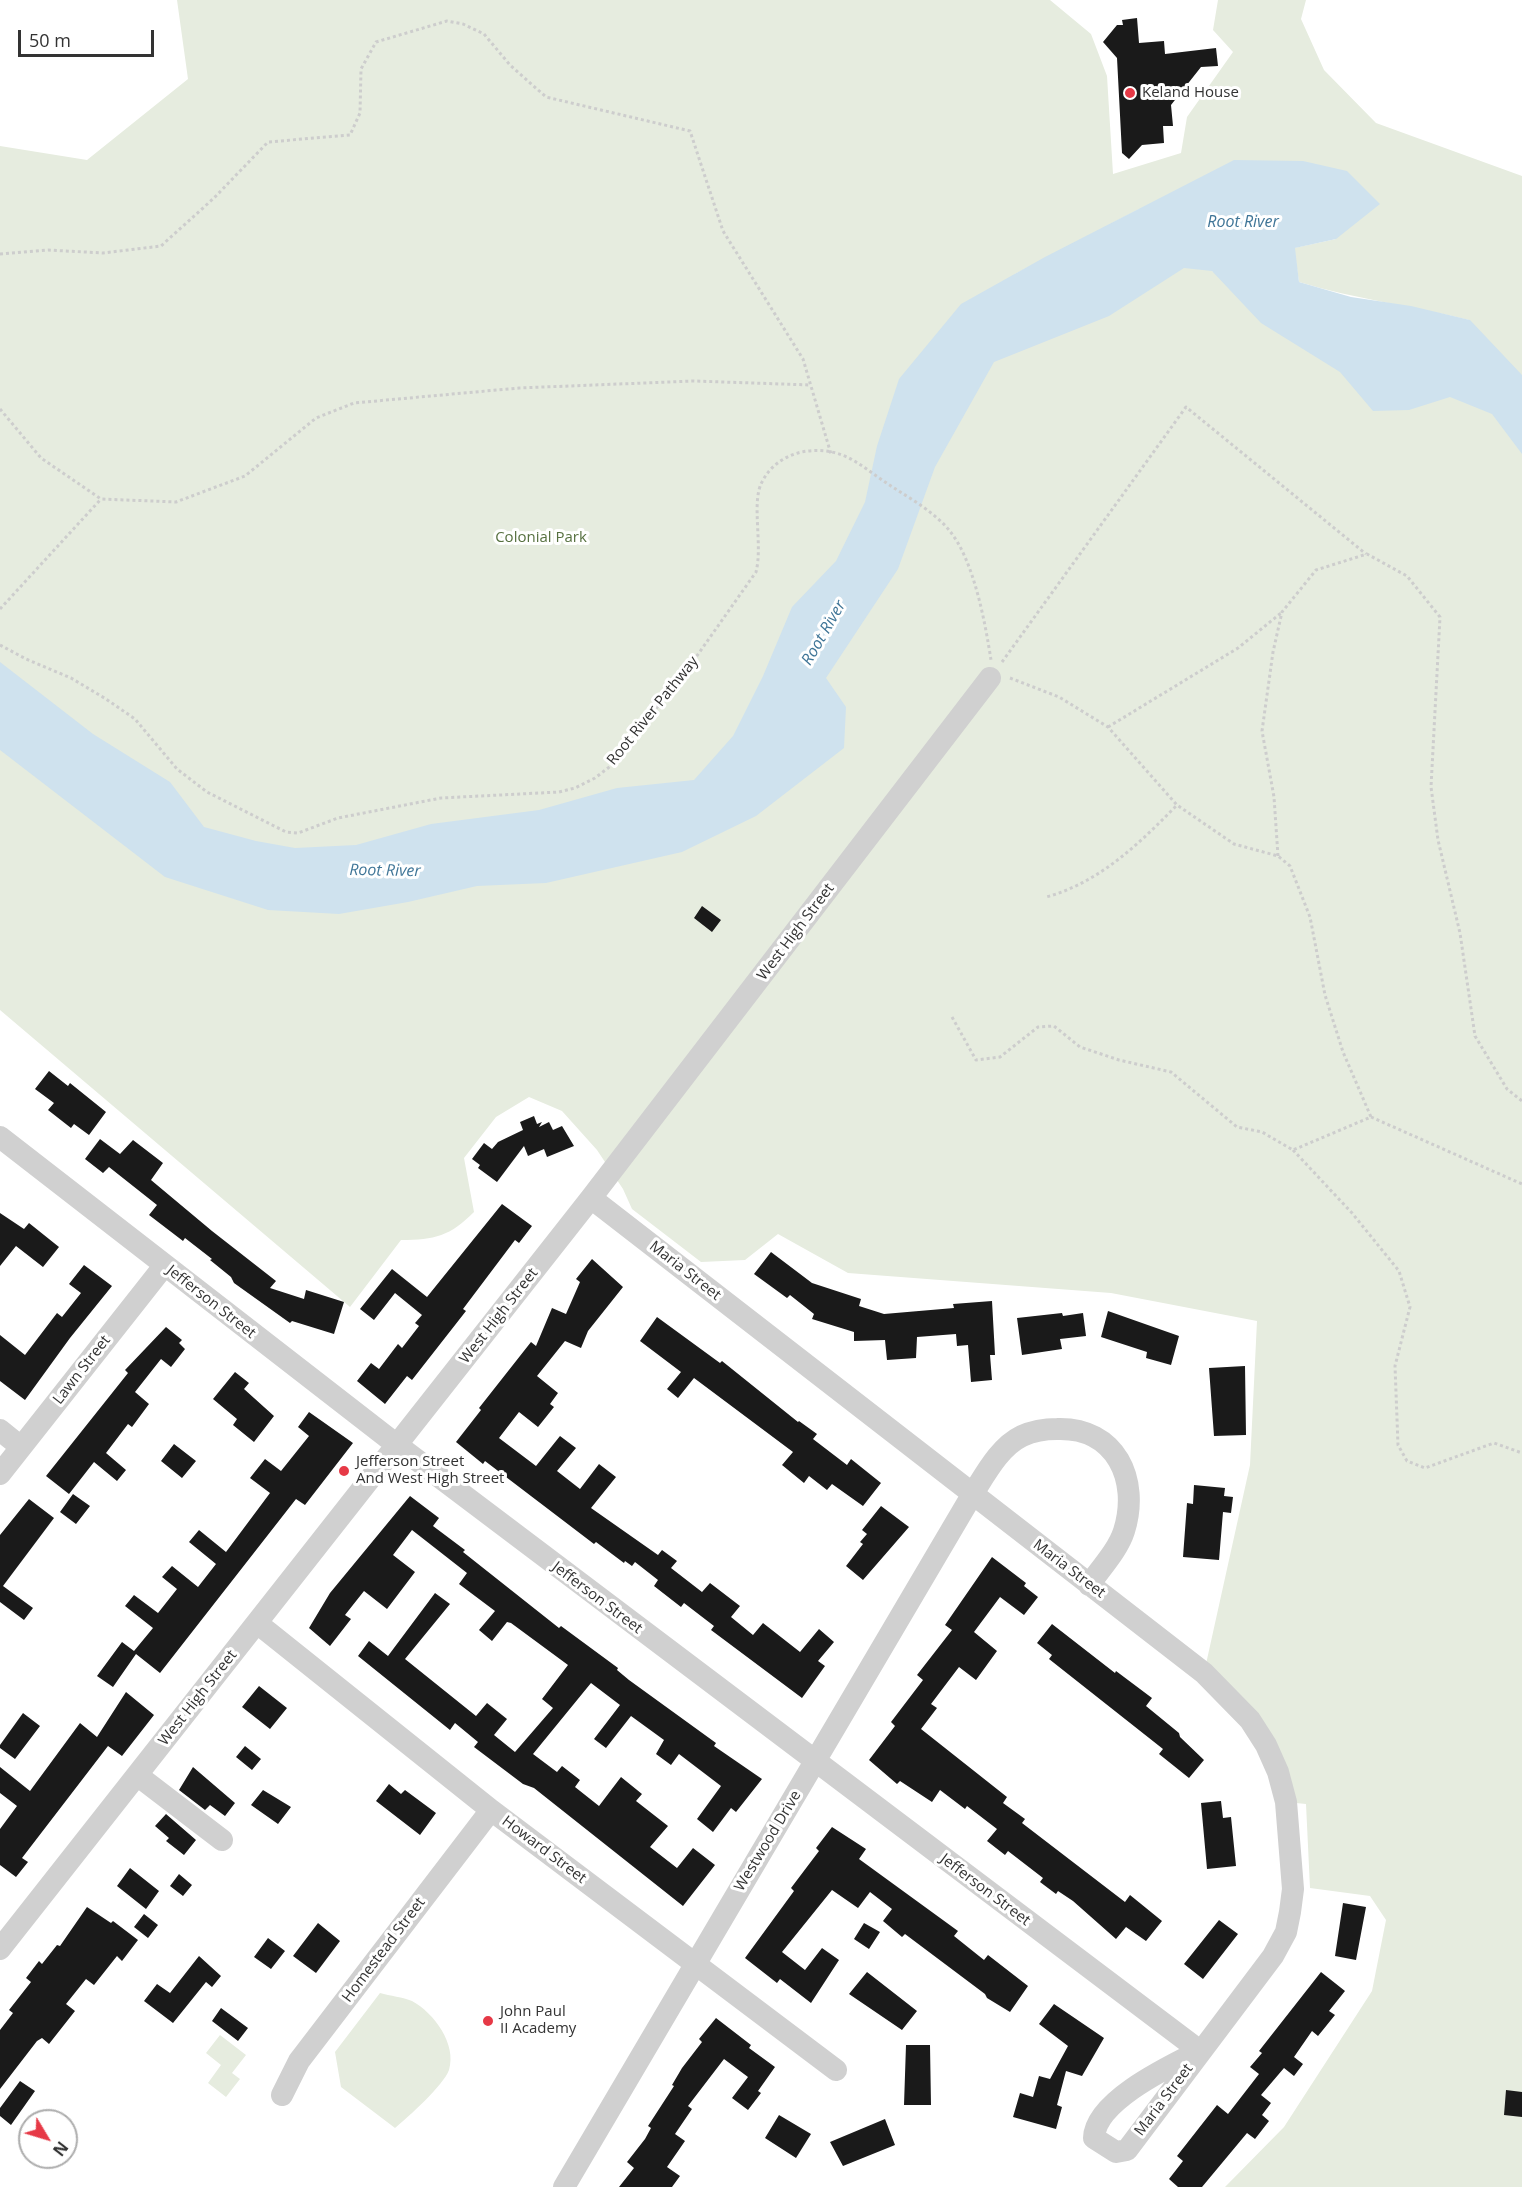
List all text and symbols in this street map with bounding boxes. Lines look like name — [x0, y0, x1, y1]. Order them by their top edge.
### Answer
scale bar — [21, 18, 158, 56]
text: 50 m — [29, 28, 71, 52]
place label: Keland House — [1142, 84, 1239, 102]
marker: Keland House — [1123, 86, 1137, 100]
water label: Root River — [1207, 212, 1279, 232]
park label: Colonial Park — [495, 529, 587, 547]
water label: Root River — [798, 597, 850, 669]
street label: Root River Pathway — [604, 653, 702, 769]
water label: Root River — [349, 861, 421, 881]
street label: West High Street — [754, 880, 838, 984]
street label: Maria Street — [646, 1237, 724, 1305]
street label: Jefferson Street — [163, 1262, 259, 1342]
street label: West High Street — [456, 1265, 542, 1367]
street label: Lawn Street — [49, 1332, 115, 1408]
place label: Jefferson Street And West High Street — [356, 1453, 504, 1488]
marker: Jefferson Street And West High Street — [337, 1464, 351, 1478]
street label: Maria Street — [1029, 1536, 1109, 1602]
street label: Jefferson Street — [548, 1558, 646, 1638]
street label: West High Street — [155, 1647, 241, 1749]
street label: Westwood Drive — [731, 1787, 805, 1895]
street label: Howard Street — [498, 1812, 590, 1888]
street label: Jefferson Street — [936, 1850, 1034, 1930]
street label: Homestead Street — [339, 1894, 429, 2006]
place label: John Paul II Academy — [500, 2003, 576, 2038]
marker: John Paul II Academy — [481, 2014, 495, 2028]
street label: Maria Street — [1131, 2060, 1197, 2140]
north arrow — [18, 2109, 78, 2169]
text: N — [48, 2137, 73, 2161]

